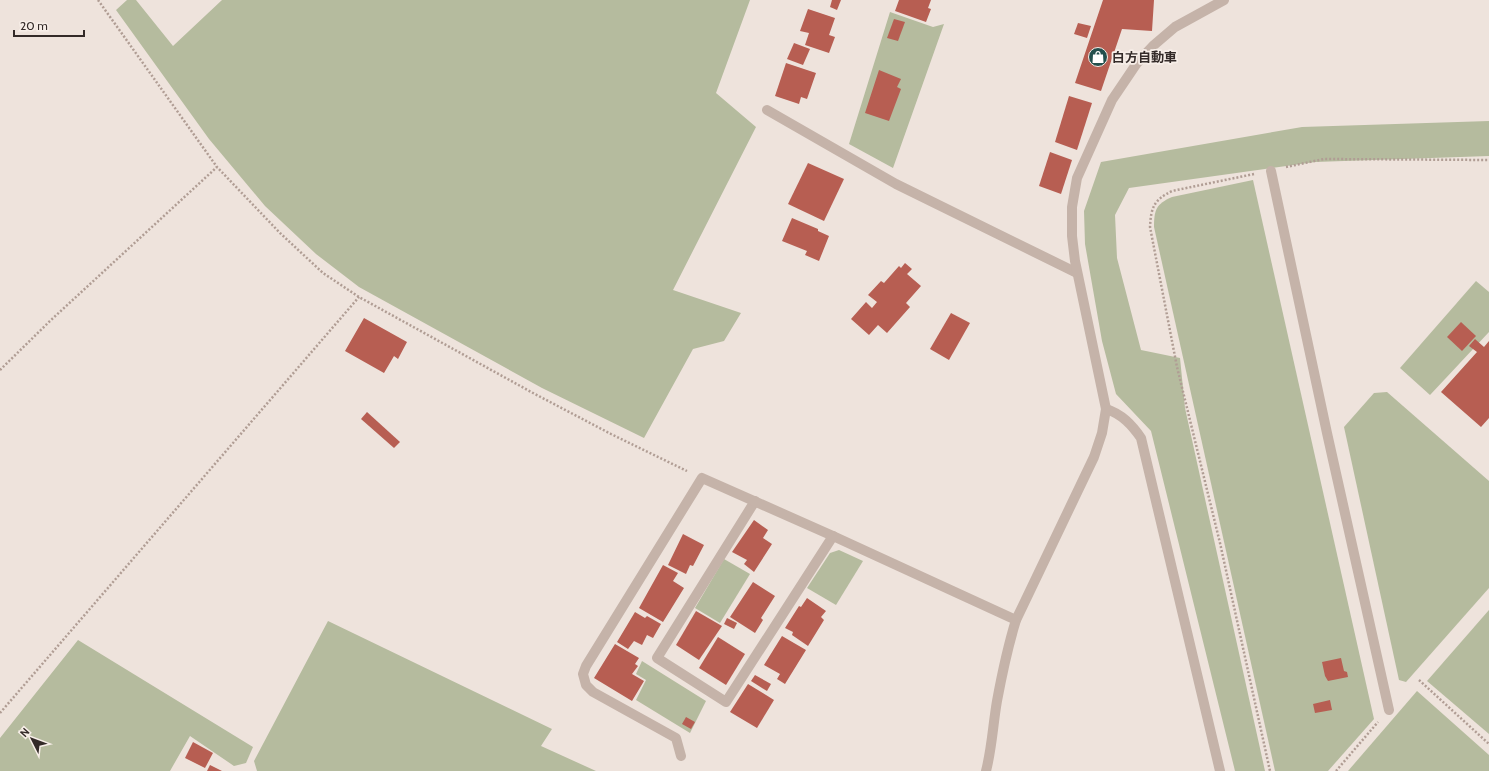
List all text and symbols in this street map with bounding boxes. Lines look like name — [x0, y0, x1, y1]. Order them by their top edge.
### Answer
scale bar — [14, 12, 84, 38]
text: 20 m — [20, 18, 48, 33]
shop icon: 白方自動車 — [1087, 46, 1109, 68]
place label: 白方自動車 — [1112, 49, 1177, 65]
north arrow — [12, 719, 52, 759]
text: N — [17, 725, 32, 740]

